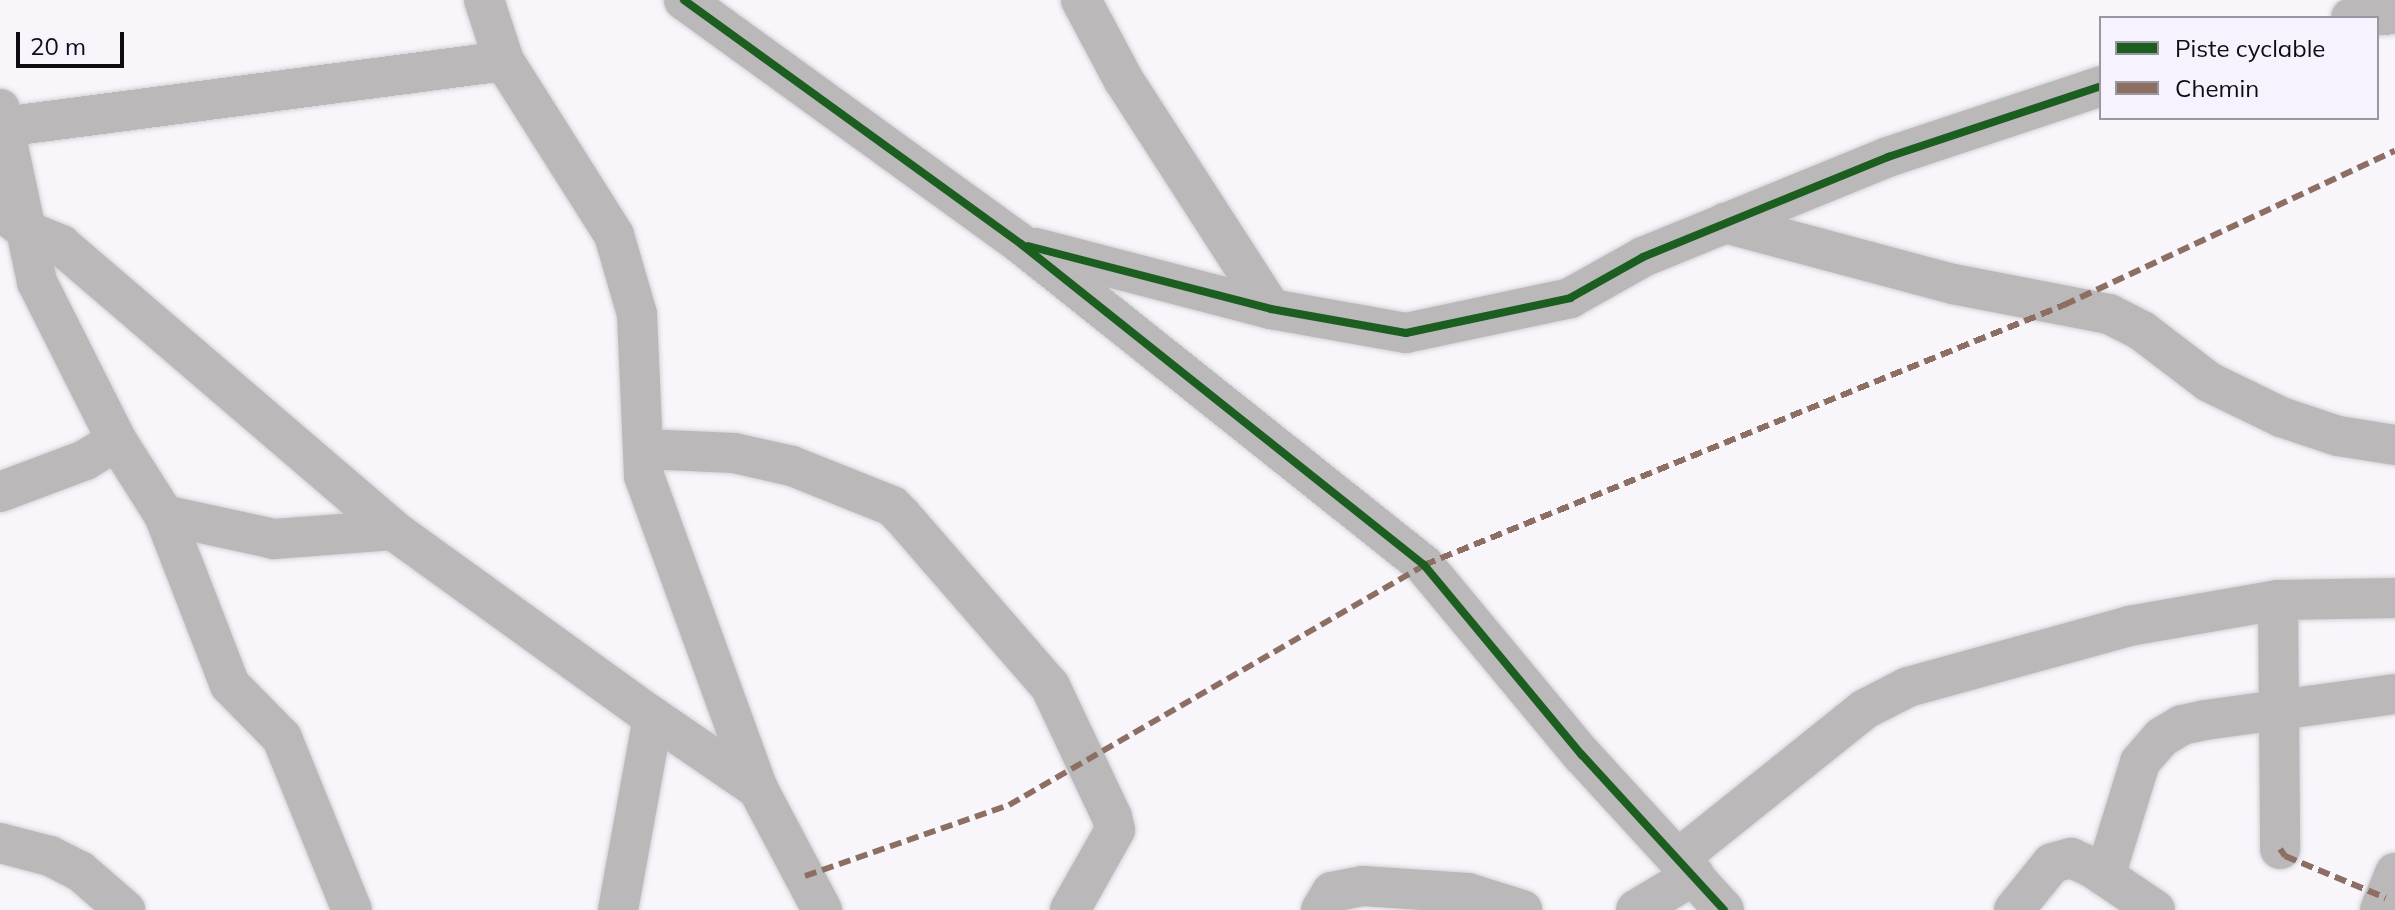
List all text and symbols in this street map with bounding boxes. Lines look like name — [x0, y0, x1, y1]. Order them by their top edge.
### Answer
scale bar — [20, 16, 128, 66]
legend — [2099, 16, 2379, 120]
text: 20 m — [30, 31, 86, 61]
text: Piste cyclable — [2175, 33, 2325, 63]
text: Chemin — [2175, 73, 2259, 103]

